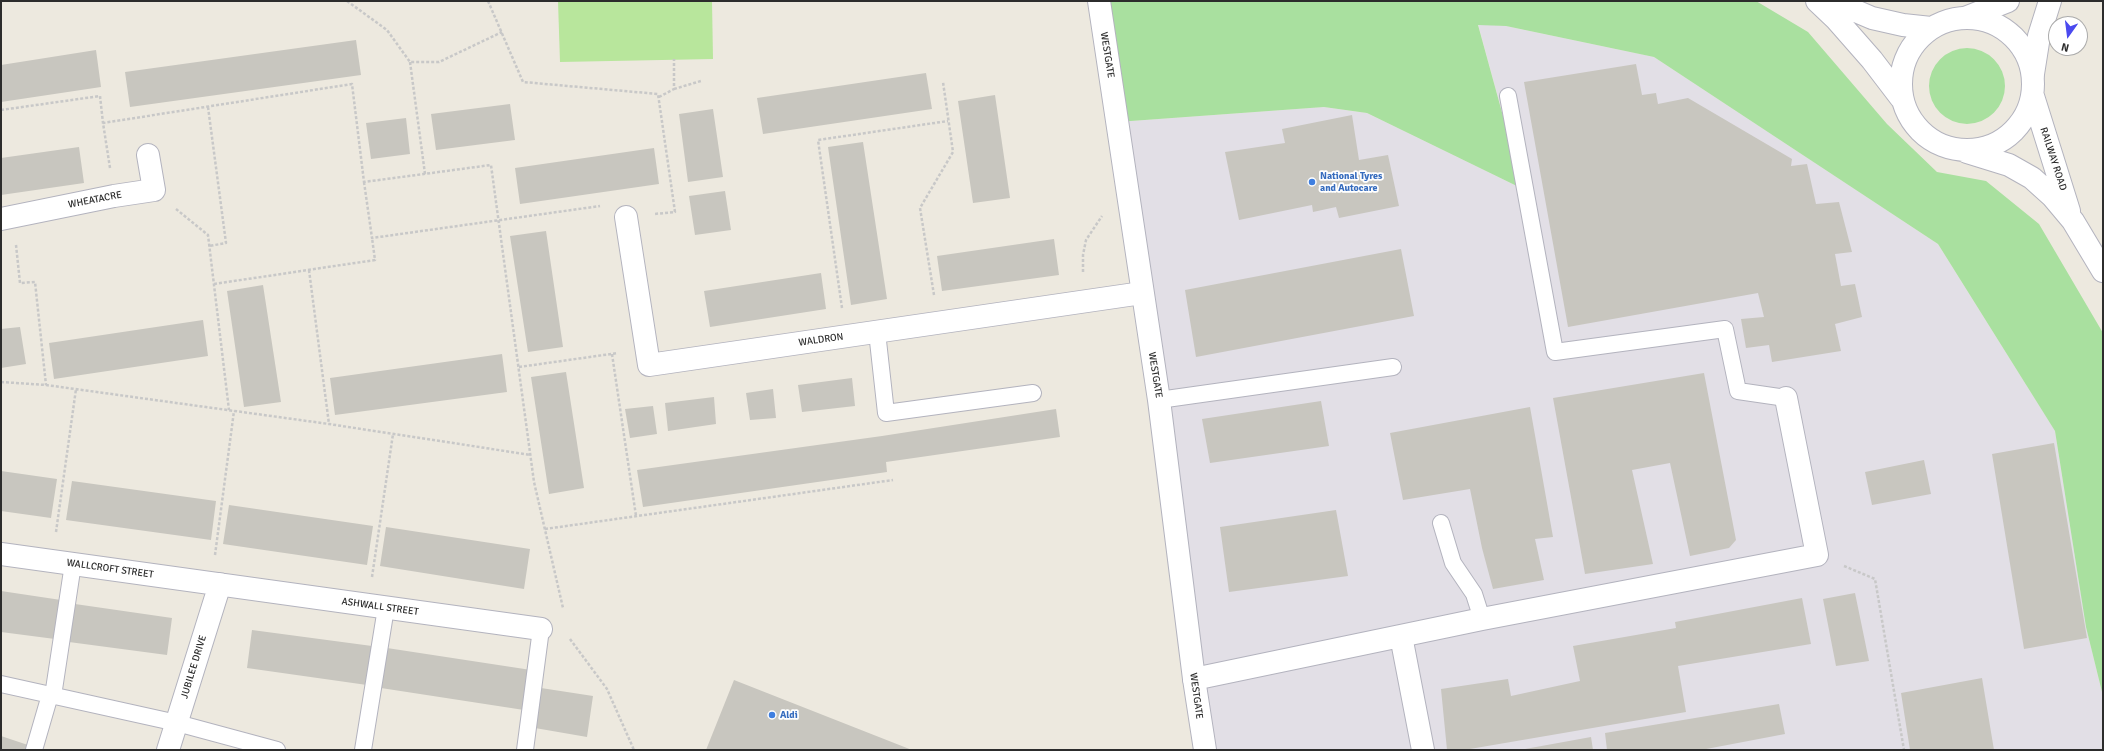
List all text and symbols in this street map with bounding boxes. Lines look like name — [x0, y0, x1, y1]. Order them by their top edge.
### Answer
north arrow — [2048, 16, 2088, 56]
street label: WESTGATE — [1097, 31, 1117, 79]
text: N — [2060, 40, 2071, 54]
street label: RAILWAY ROAD — [2037, 126, 2069, 192]
place label: National Tyres and Autocare — [1320, 170, 1382, 194]
marker: National Tyres and Autocare — [1307, 177, 1317, 187]
street label: WHEATACRE — [67, 189, 123, 211]
street label: WALDRON — [798, 331, 844, 349]
street label: WESTGATE — [1145, 351, 1165, 399]
street label: WALLCROFT STREET — [66, 557, 154, 581]
street label: ASHWALL STREET — [341, 596, 419, 618]
street label: JUBILEE DRIVE — [179, 634, 209, 700]
street label: WESTGATE — [1187, 672, 1205, 720]
place label: Aldi — [780, 709, 798, 721]
marker: Aldi — [767, 710, 777, 720]

